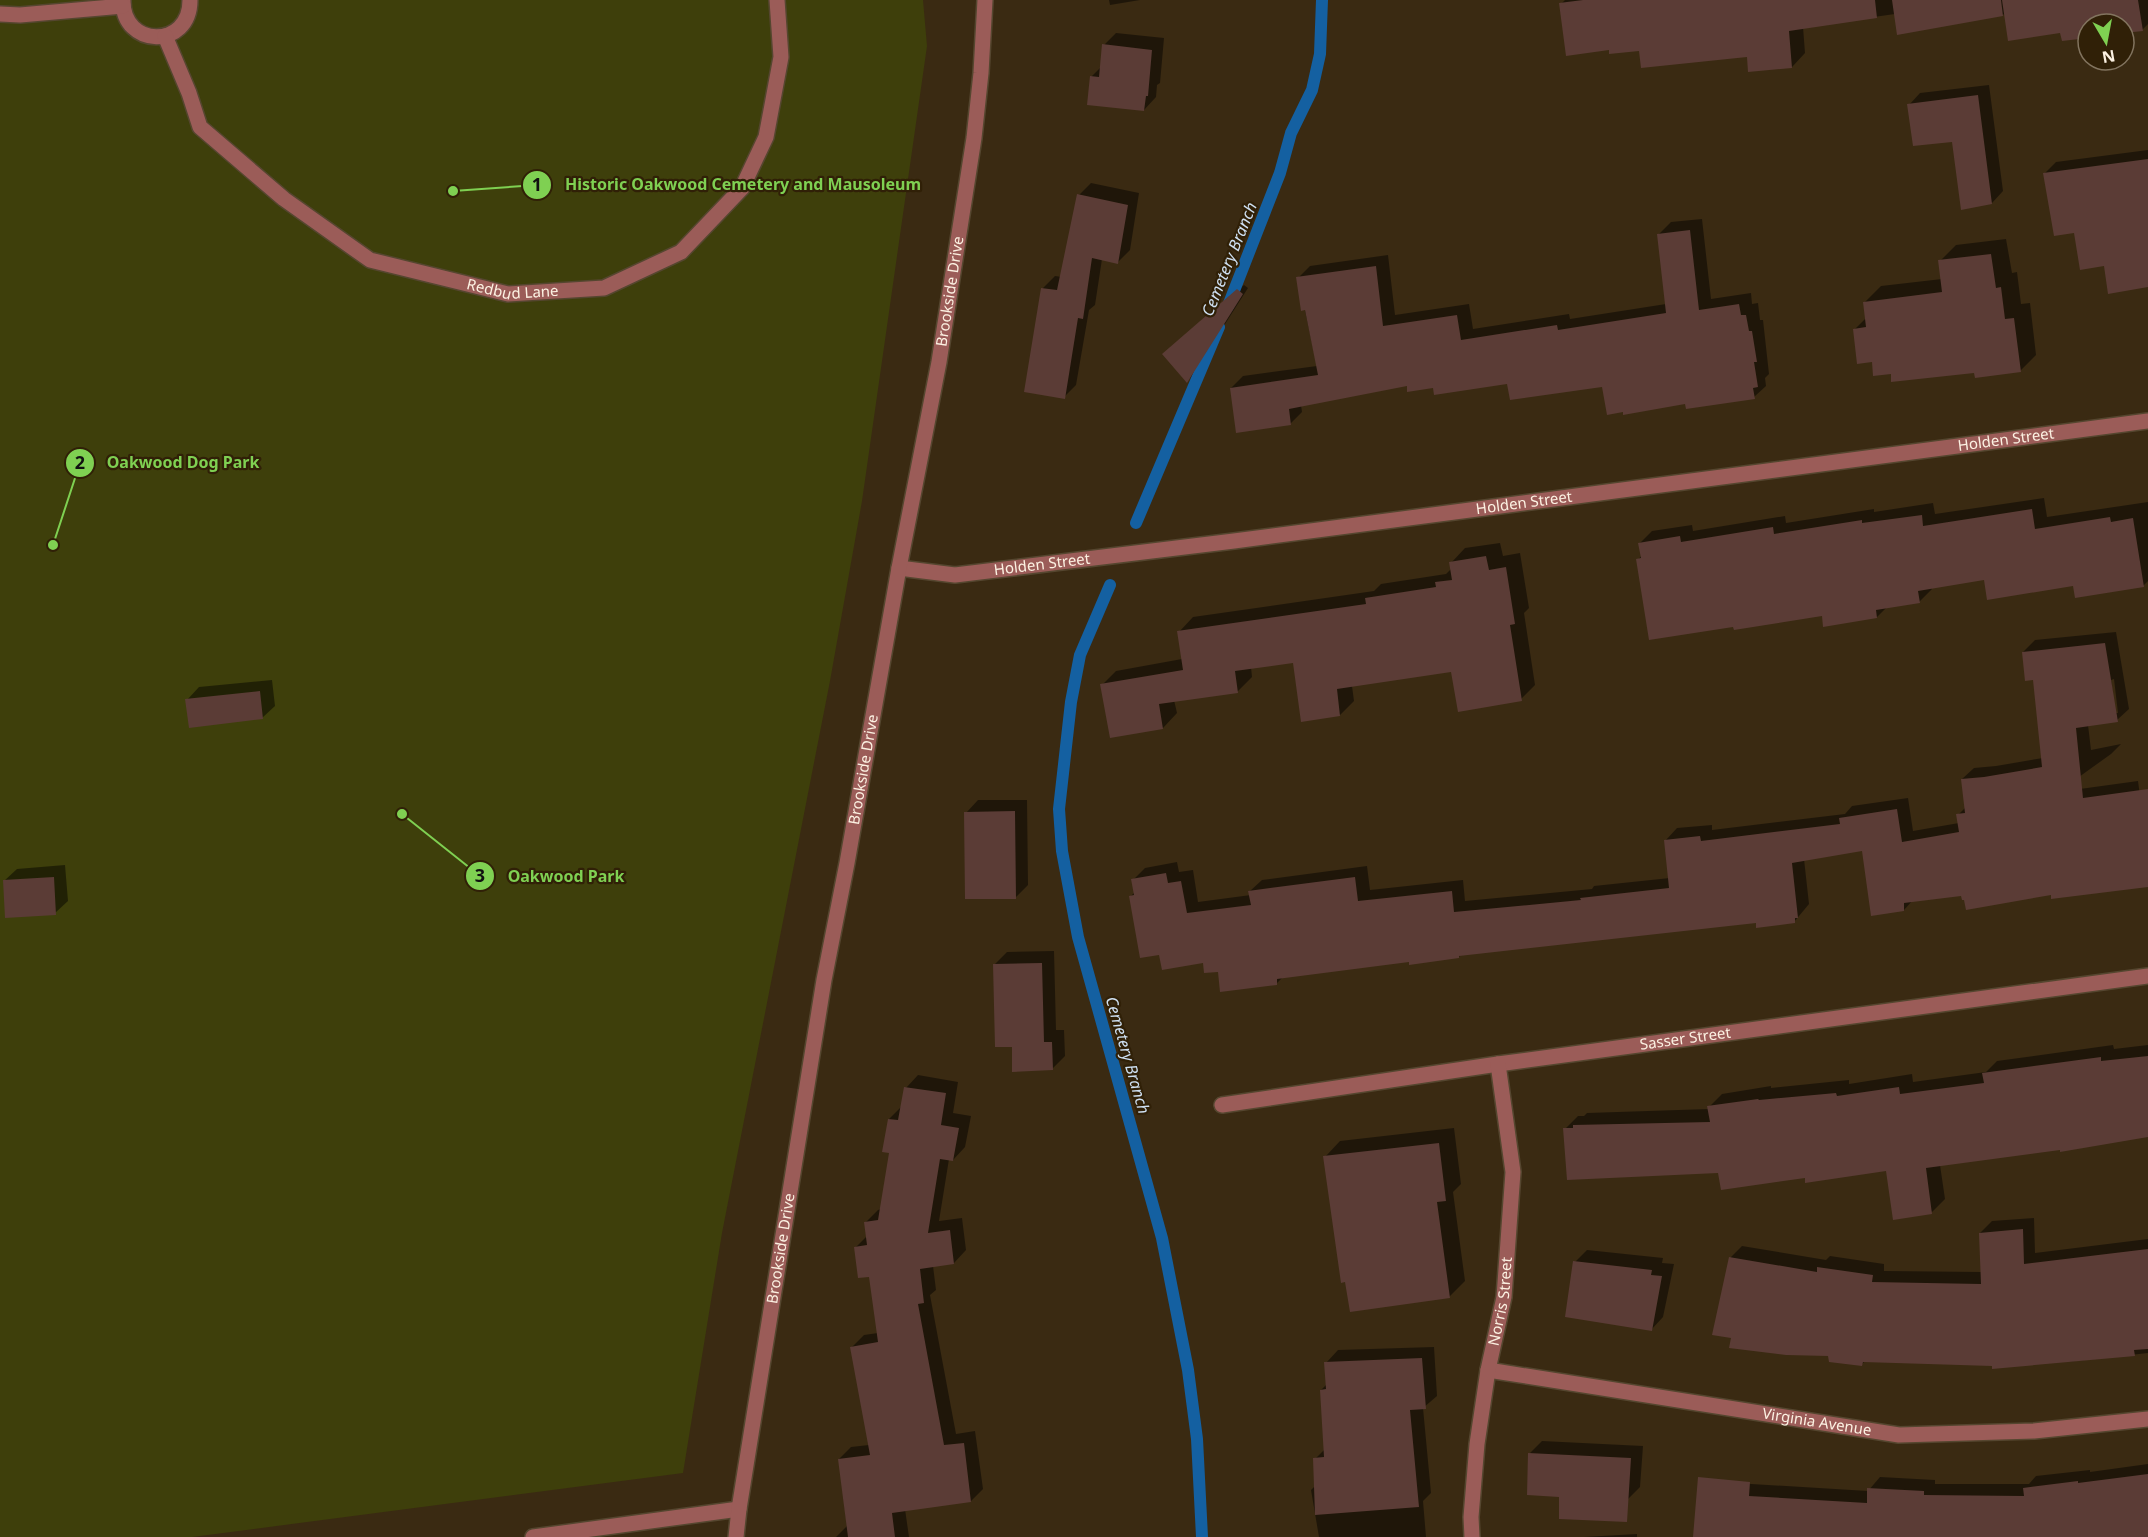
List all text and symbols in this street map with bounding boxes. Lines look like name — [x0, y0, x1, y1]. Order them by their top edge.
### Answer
north arrow — [2076, 12, 2136, 72]
text: N — [2100, 45, 2117, 69]
callout: Historic Oakwood Cemetery and Mausoleum — [522, 168, 933, 202]
text: 1 — [532, 172, 542, 196]
text: Historic Oakwood Cemetery and Mausoleum — [565, 173, 921, 195]
water label: Cemetery Branch — [1196, 199, 1262, 319]
street label: Brookside Drive — [931, 235, 968, 348]
street label: Redbud Lane — [465, 273, 559, 304]
street label: Holden Street — [1956, 422, 2056, 455]
callout: Oakwood Dog Park — [65, 446, 272, 480]
text: 2 — [75, 450, 85, 474]
text: Oakwood Dog Park — [107, 451, 259, 473]
street label: Holden Street — [1475, 486, 1574, 518]
street label: Holden Street — [992, 548, 1092, 579]
street label: Brookside Drive — [843, 713, 882, 826]
callout: Oakwood Park — [465, 859, 636, 893]
text: 3 — [475, 863, 485, 887]
text: Oakwood Park — [508, 865, 624, 887]
water label: Cemetery Branch — [1101, 994, 1155, 1116]
street label: Sasser Street — [1638, 1022, 1732, 1054]
street label: Brookside Drive — [761, 1192, 799, 1305]
street label: Norris Street — [1483, 1256, 1516, 1347]
street label: Virginia Avenue — [1761, 1403, 1873, 1440]

